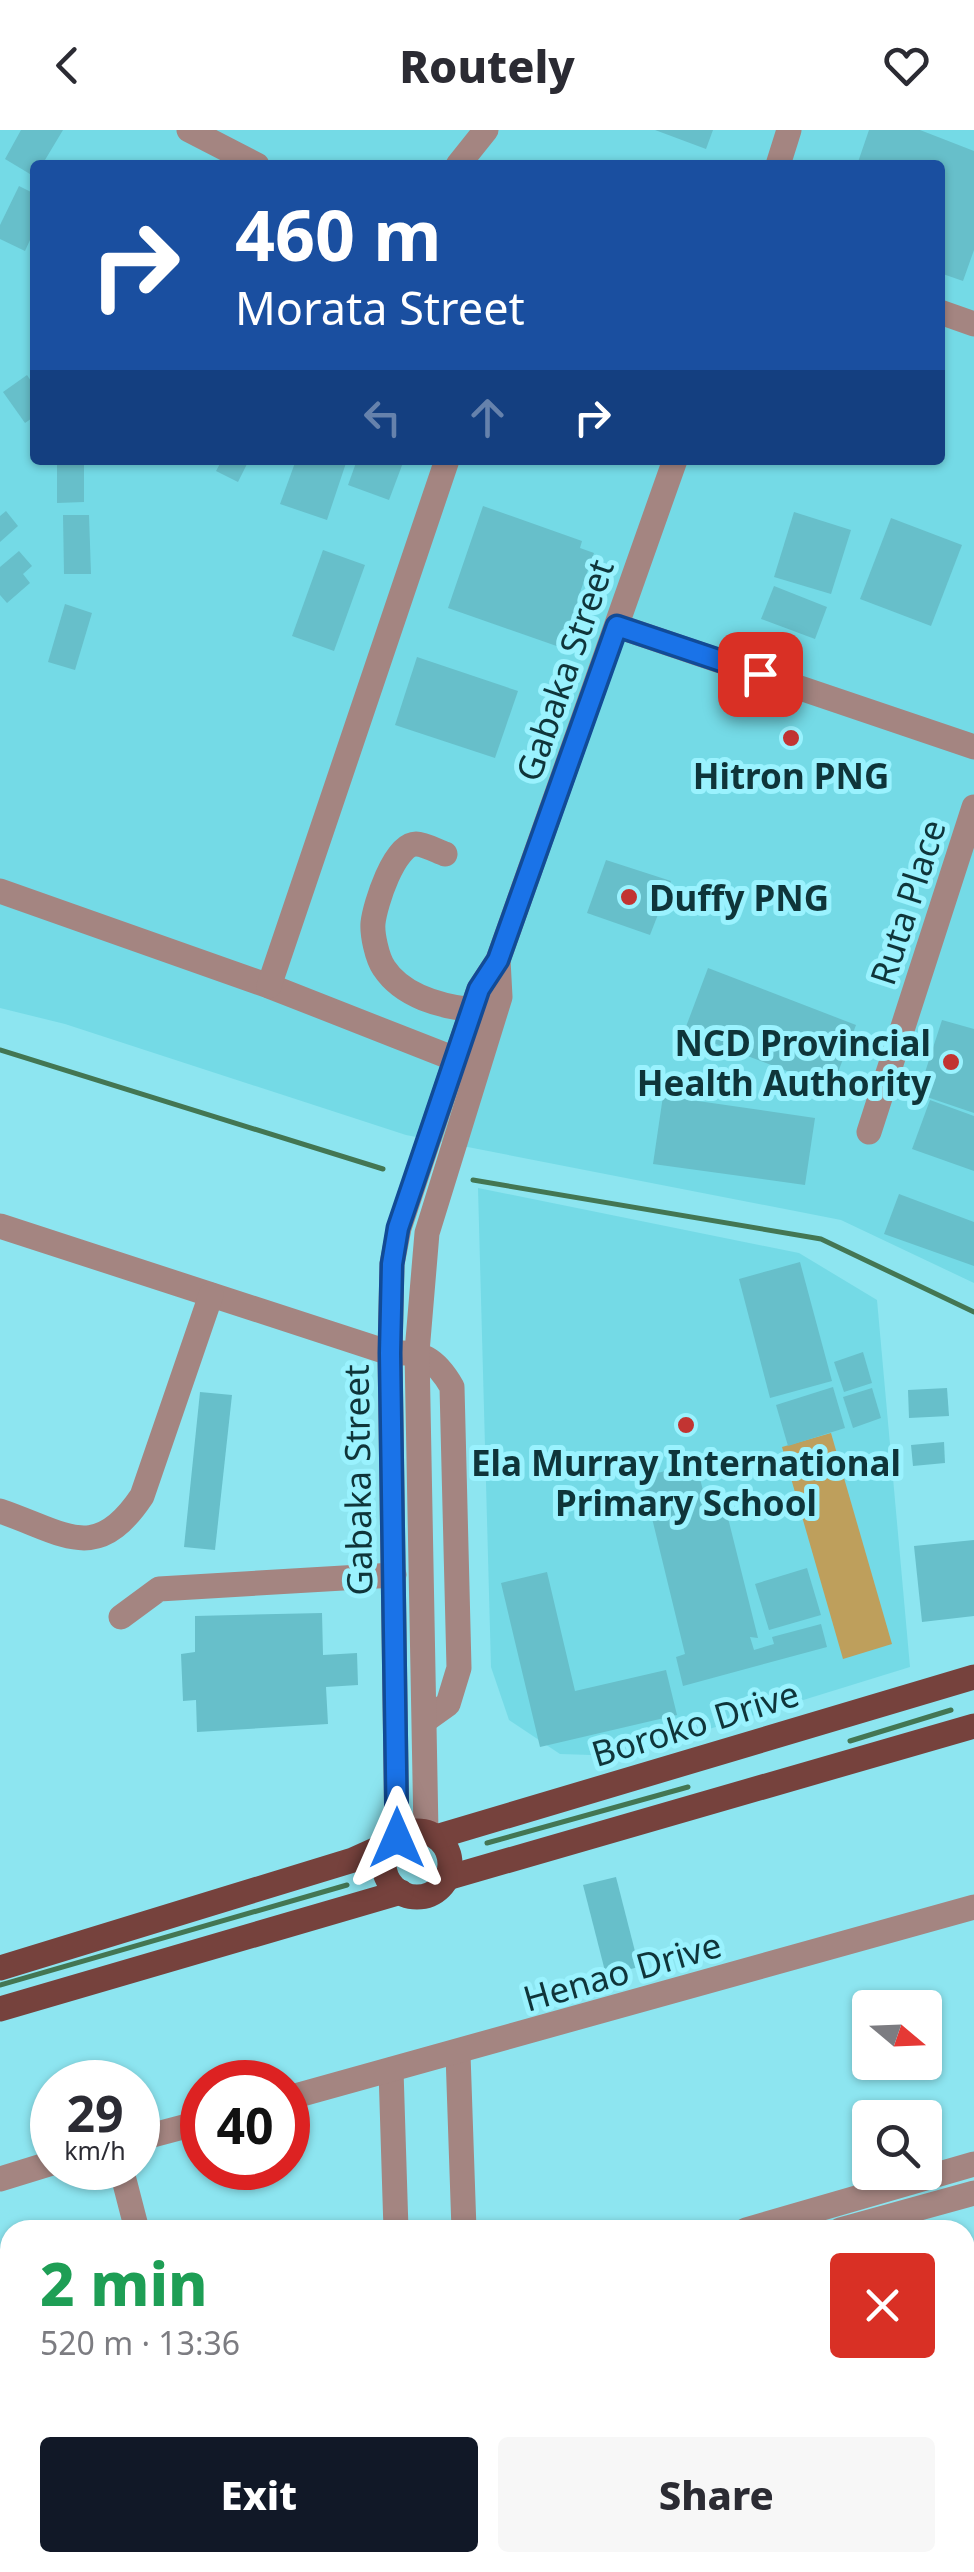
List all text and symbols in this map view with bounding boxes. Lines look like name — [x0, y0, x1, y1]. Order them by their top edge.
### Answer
text: Routely — [399, 35, 575, 96]
icon: back — [40, 38, 95, 93]
icon: heart — [879, 38, 934, 93]
text: 460 m — [235, 186, 442, 282]
icon: right — [70, 200, 200, 330]
text: Morata Street — [235, 277, 525, 338]
icon: left — [355, 390, 410, 445]
icon: ahead — [460, 390, 515, 445]
icon: right — [565, 390, 620, 445]
street label: Gabaka Street — [504, 553, 624, 787]
pin — [718, 632, 803, 717]
icon: arrive — [733, 647, 788, 702]
marker: Hitron PNG — [780, 727, 802, 749]
place label: Hitron PNG — [693, 752, 889, 799]
street label: Ruta Place — [858, 813, 956, 991]
place label: Duffy PNG — [649, 874, 829, 921]
marker: Duffy PNG — [618, 886, 640, 908]
place label: NCD Provincial Health Authority — [637, 1019, 931, 1106]
marker: NCD Provincial Health Authority — [940, 1051, 962, 1073]
street label: Gabaka Street — [331, 1364, 383, 1596]
marker: Ela Murray International Primary School — [675, 1414, 697, 1436]
place label: Ela Murray International Primary School — [471, 1439, 901, 1526]
street label: Boroko Drive — [586, 1669, 804, 1777]
position arrow — [345, 1786, 449, 1890]
street label: Henao Drive — [518, 1920, 726, 2022]
north arrow — [852, 1990, 942, 2080]
map controls — [852, 1990, 942, 2190]
speed limit sign: 40 — [180, 2060, 310, 2190]
text: 29 — [66, 2079, 124, 2147]
button: search — [852, 2100, 942, 2190]
text: km/h — [64, 2133, 126, 2167]
text: 2 min — [40, 2242, 208, 2324]
button: close — [830, 2253, 935, 2358]
text: 520 m · 13:36 — [40, 2321, 240, 2364]
button: Exit — [40, 2437, 478, 2552]
button: Share — [498, 2437, 935, 2552]

